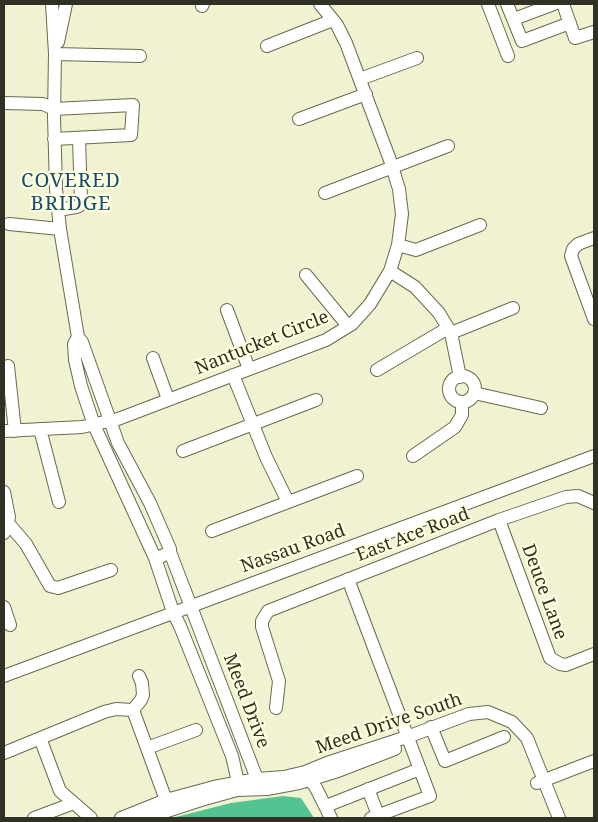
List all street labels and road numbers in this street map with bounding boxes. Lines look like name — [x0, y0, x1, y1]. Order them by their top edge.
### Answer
street label: Nantucket Circle — [192, 306, 332, 380]
street label: East Ace Road — [353, 504, 473, 566]
street label: Nassau Road — [238, 520, 348, 578]
street label: Deuce Lane — [517, 541, 571, 643]
street label: Meed Drive — [218, 651, 274, 751]
street label: Meed Drive South — [313, 689, 465, 759]

